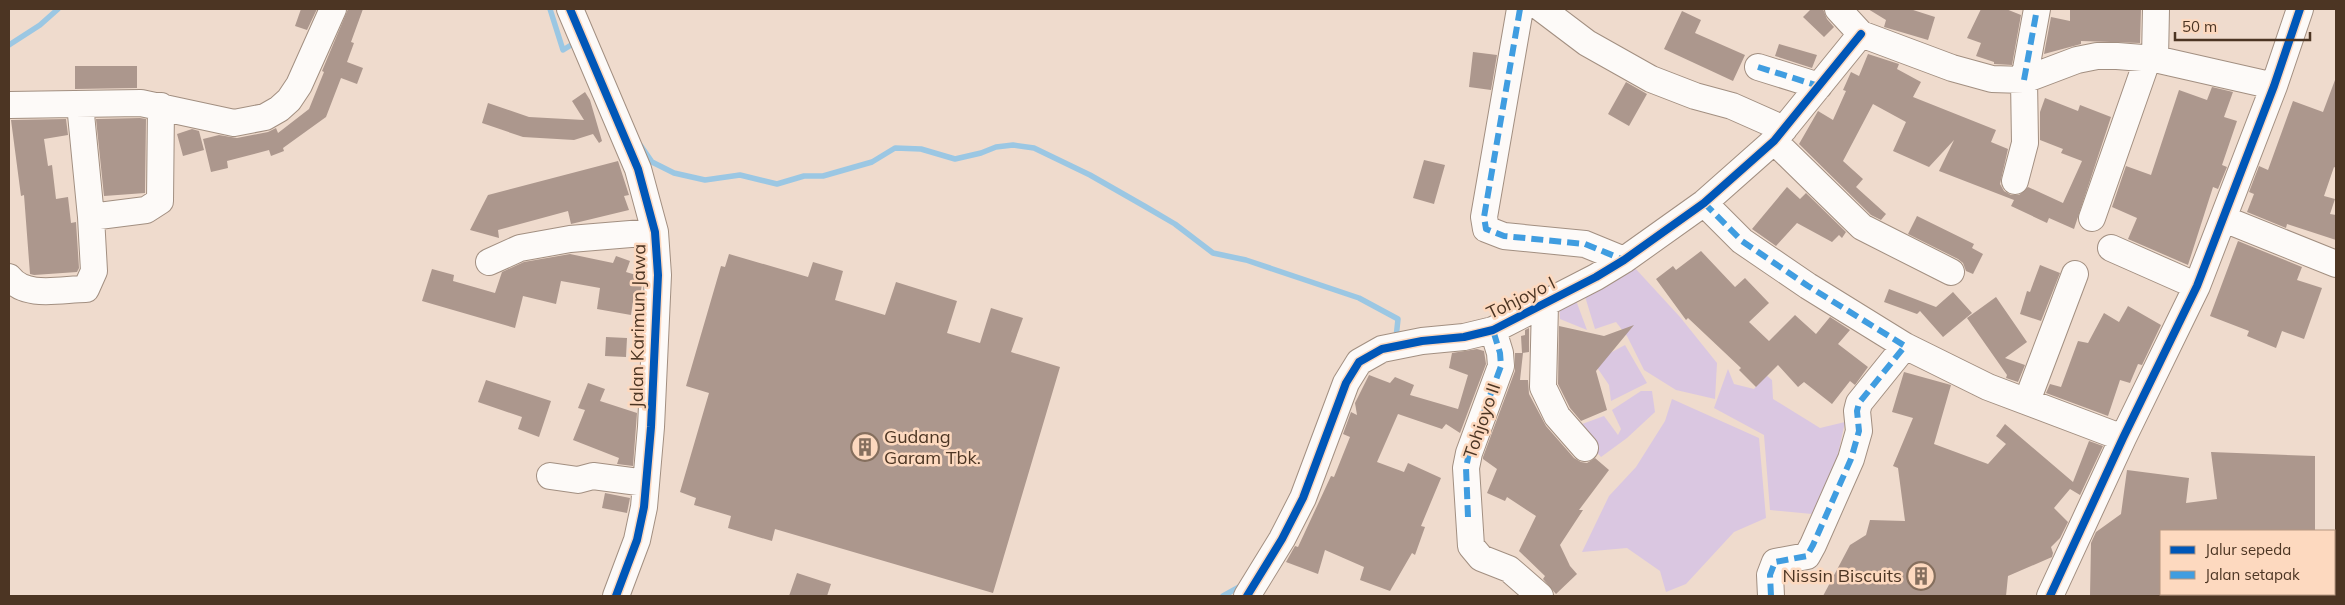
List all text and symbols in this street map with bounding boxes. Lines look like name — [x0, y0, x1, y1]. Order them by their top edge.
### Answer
scale bar — [2175, 10, 2310, 42]
text: 50 m — [2182, 17, 2217, 36]
street label: Jalan Karimun Jawa — [625, 244, 650, 408]
street label: Tohjoyo I — [1483, 271, 1559, 324]
street label: Tohjoyo II — [1458, 380, 1505, 462]
place label: Gudang Garam Tbk. — [884, 425, 981, 469]
building icon: Gudang Garam Tbk. — [850, 432, 880, 462]
legend — [2160, 530, 2335, 595]
text: Jalur sepeda — [2205, 540, 2291, 559]
building icon: Nissin Biscuits — [1906, 561, 1936, 591]
place label: Nissin Biscuits — [1783, 564, 1902, 587]
text: Jalan setapak — [2205, 565, 2300, 584]

